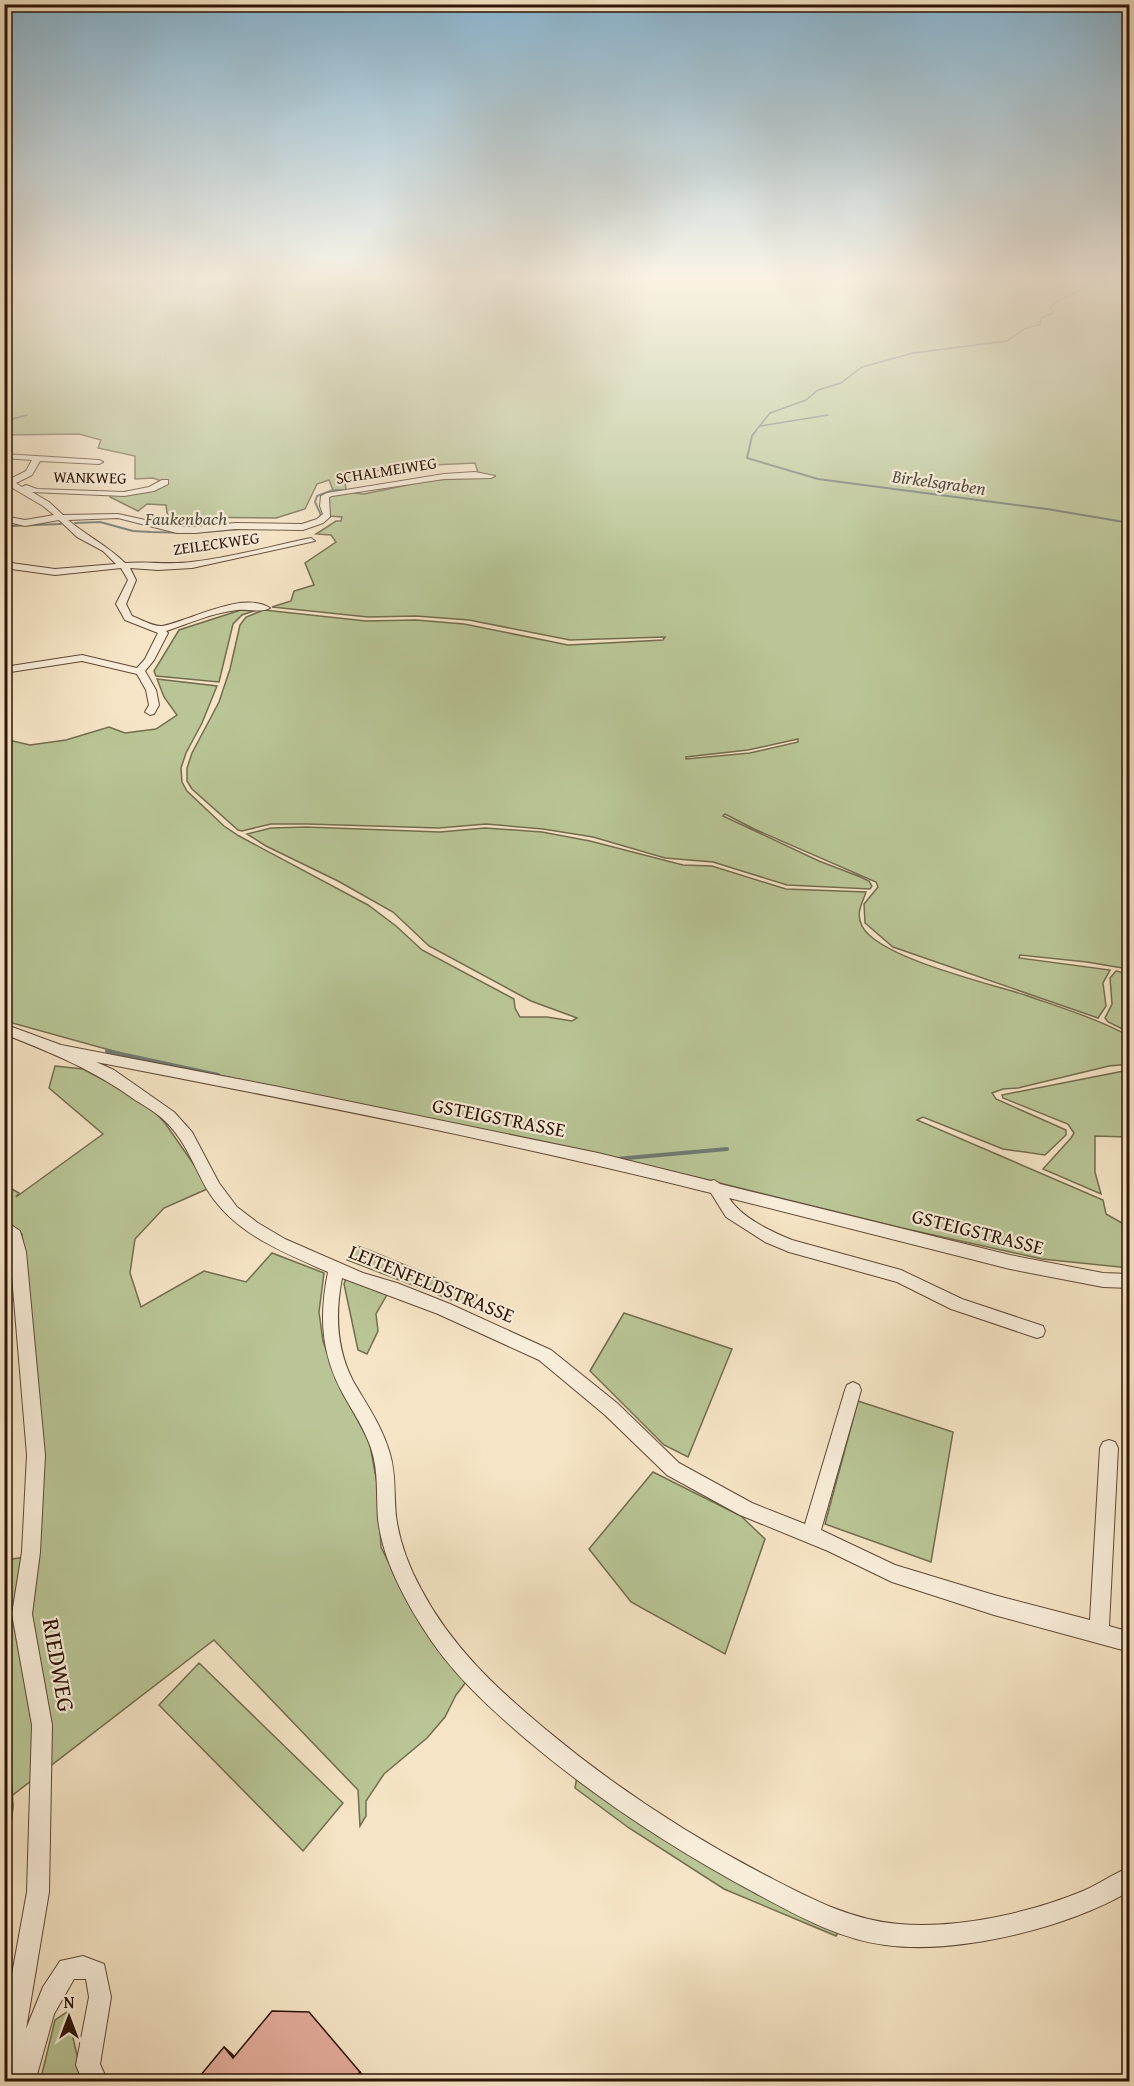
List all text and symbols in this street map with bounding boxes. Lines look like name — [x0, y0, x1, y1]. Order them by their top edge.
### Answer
street label: SCHALMEIWEG — [334, 450, 439, 490]
water label: Birkelsgraben — [889, 462, 988, 502]
street label: WANKWEG — [53, 464, 127, 490]
water label: Faukenbach — [144, 505, 227, 532]
street label: ZEILECKWEG — [171, 525, 261, 561]
street label: GSTEIGSTRASSE — [430, 1090, 568, 1144]
street label: GSTEIGSTRASSE — [909, 1201, 1047, 1261]
street label: LEITENFELDSTRASSE — [345, 1237, 519, 1329]
street label: RIEDWEG — [34, 1615, 84, 1715]
north arrow — [39, 1987, 99, 2047]
text: N — [64, 1990, 75, 2014]

